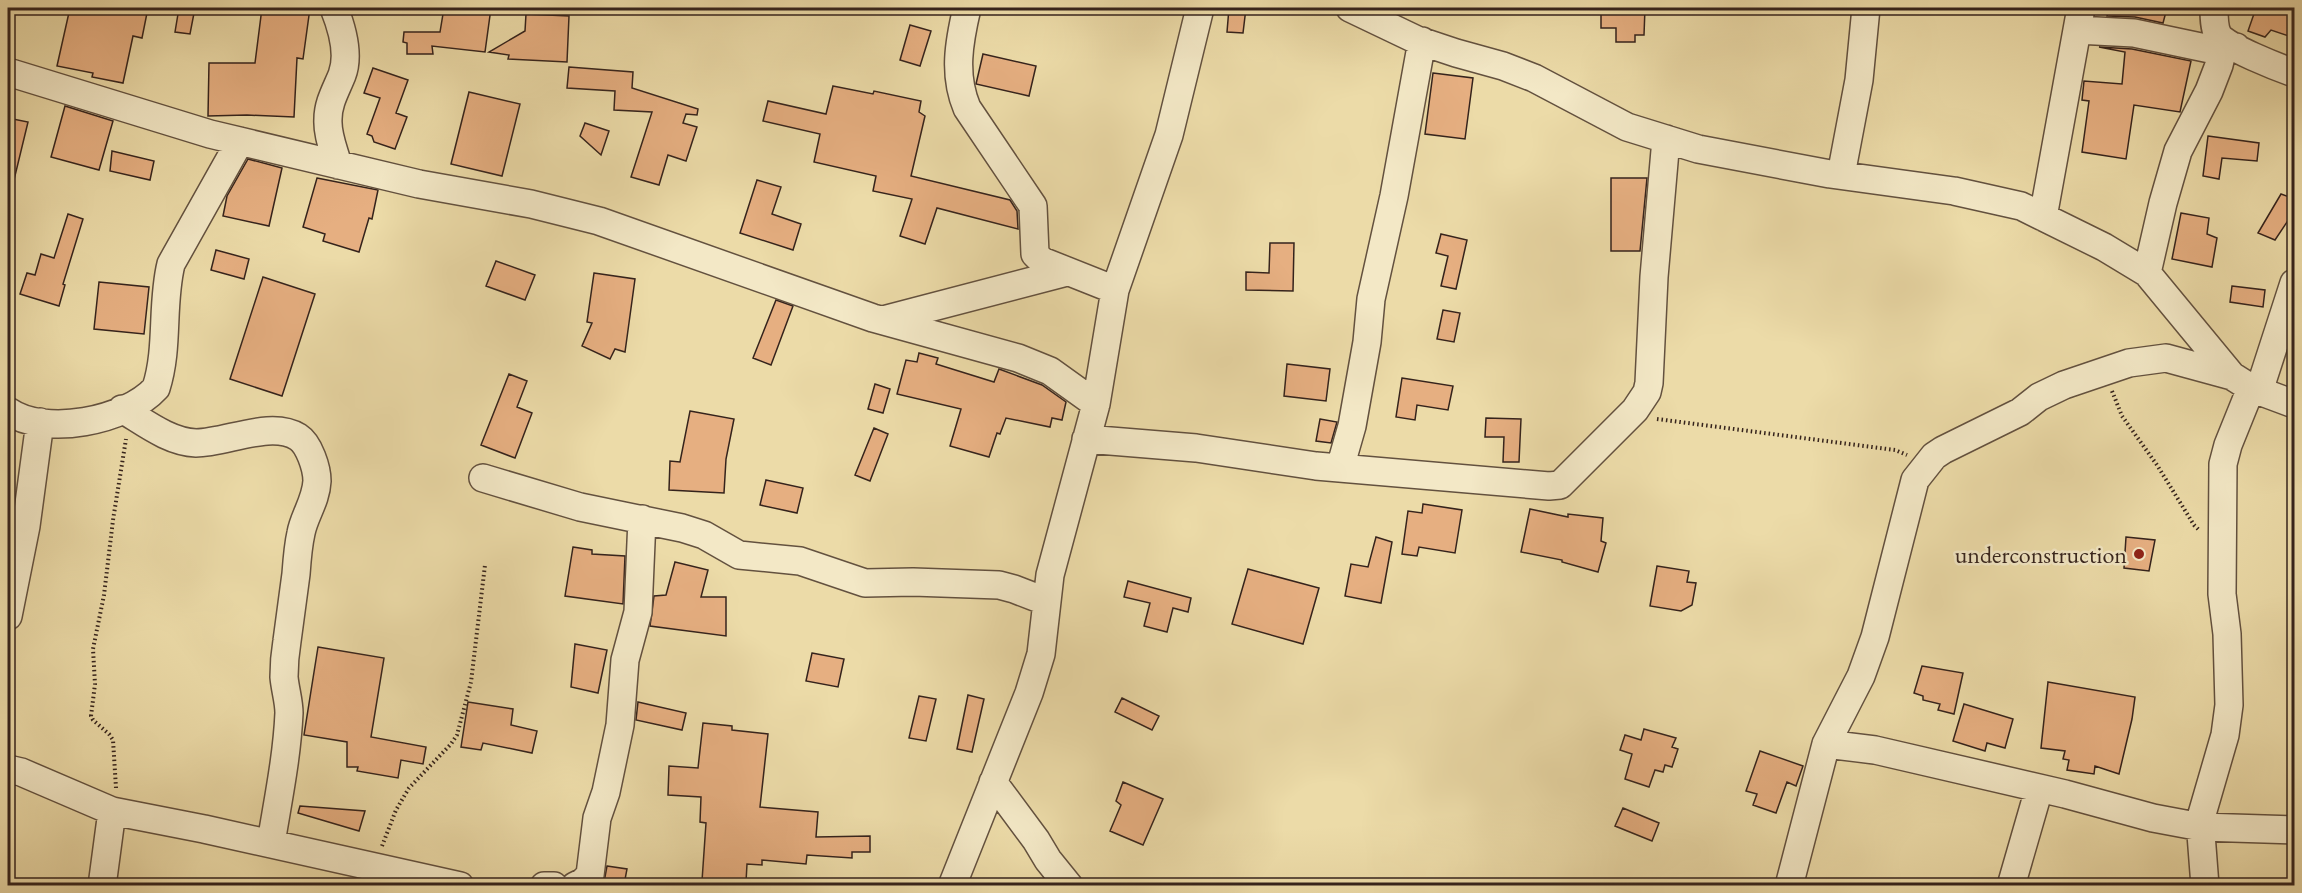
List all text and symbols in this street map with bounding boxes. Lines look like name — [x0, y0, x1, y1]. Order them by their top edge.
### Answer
place label: underconstruction — [1955, 539, 2127, 570]
marker: underconstruction — [2132, 547, 2146, 561]

